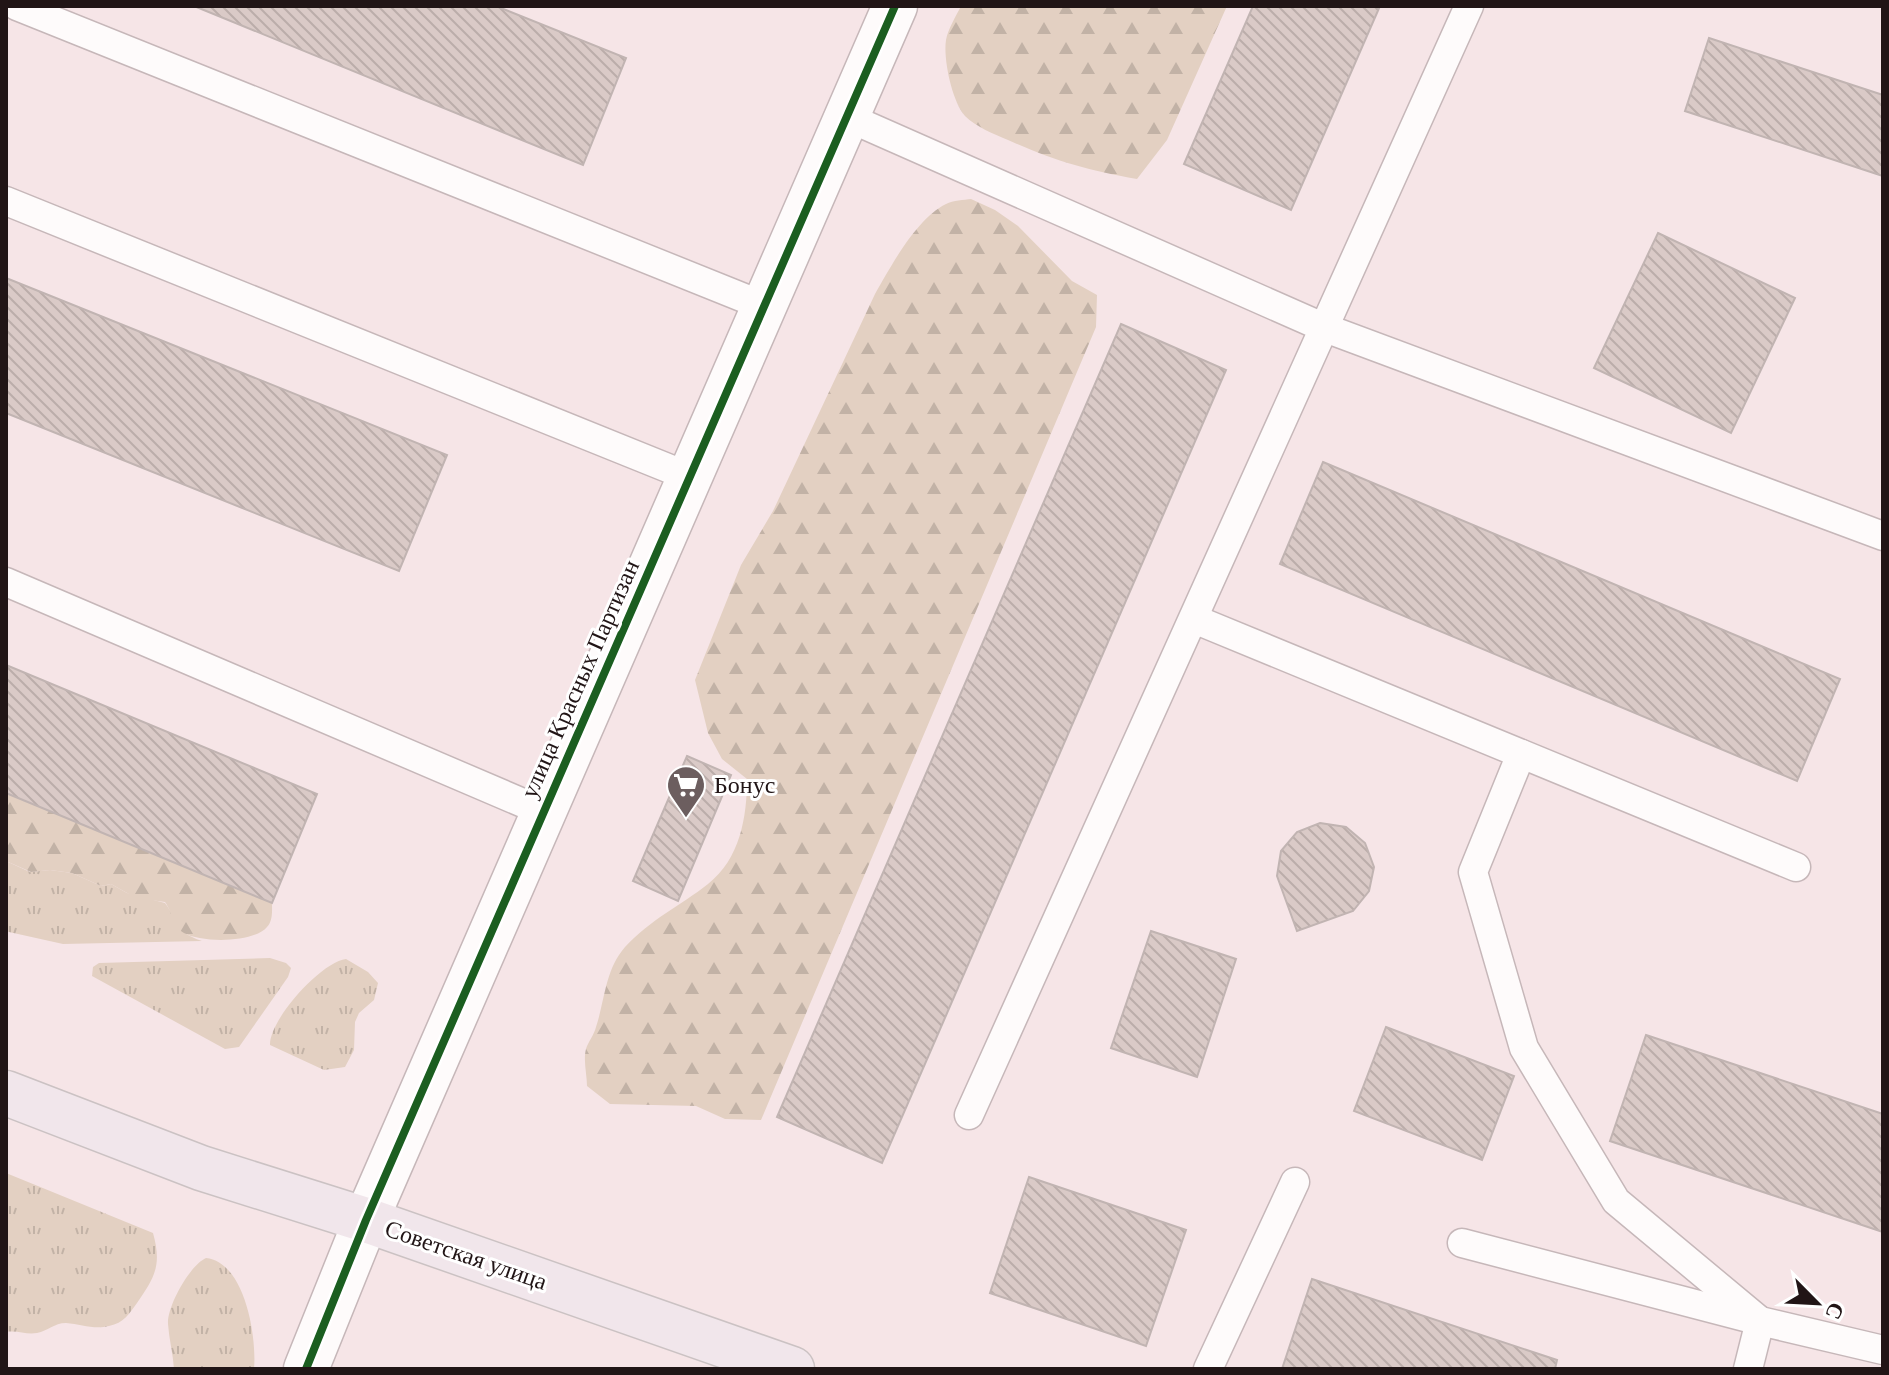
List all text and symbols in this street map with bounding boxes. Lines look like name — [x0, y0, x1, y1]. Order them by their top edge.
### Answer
street label: улица Красных Партизан — [516, 556, 644, 802]
supermarket icon: Бонус — [665, 764, 707, 819]
place label: Бонус — [714, 772, 775, 798]
street label: Советская улица — [382, 1215, 551, 1295]
north arrow — [1777, 1263, 1857, 1343]
text: С — [1820, 1299, 1849, 1323]

